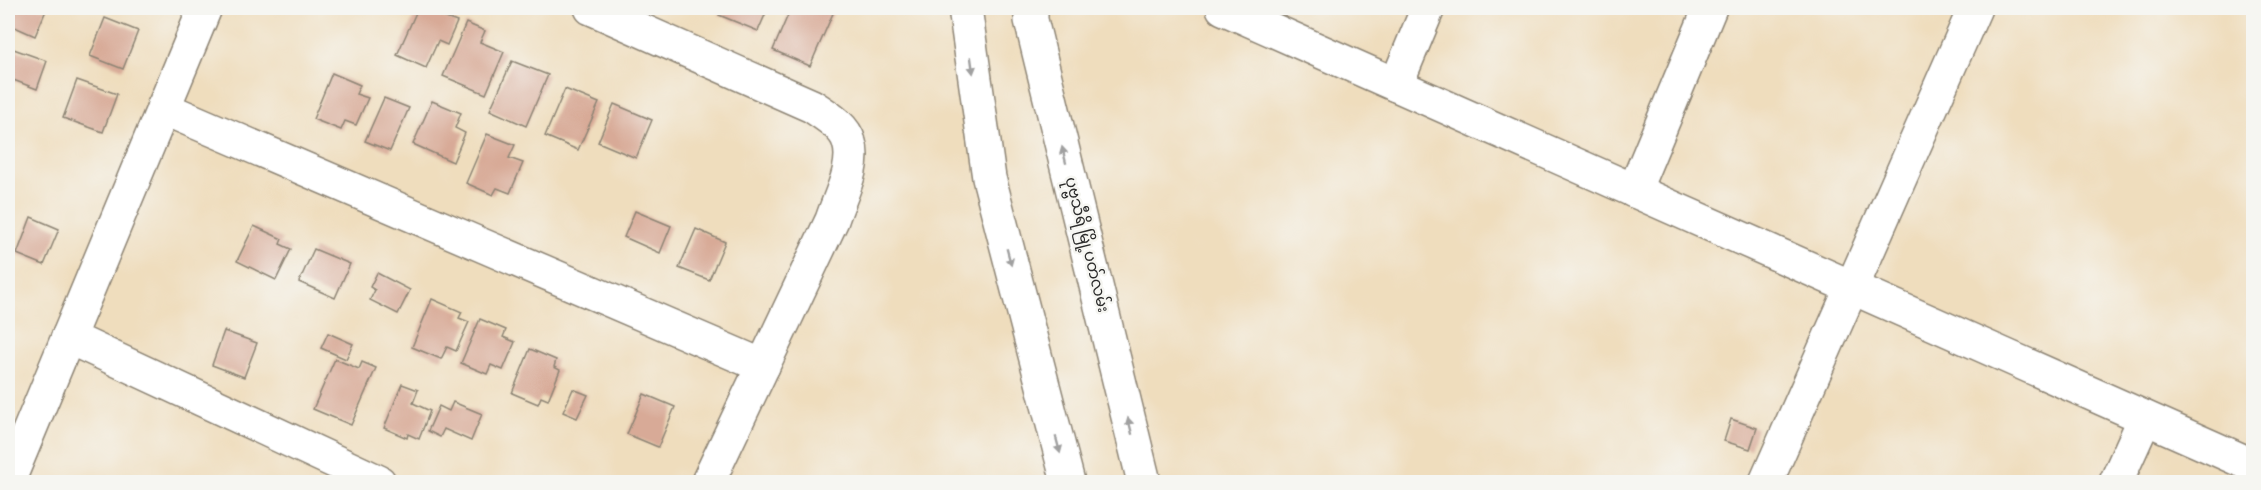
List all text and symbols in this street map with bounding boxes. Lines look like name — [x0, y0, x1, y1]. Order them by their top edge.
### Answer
one-way arrow — [968, 56, 977, 75]
one-way arrow — [1058, 146, 1068, 164]
street label: ပုဗ္ဗသီရိ မြို့ပတ်လမ်း — [1057, 174, 1115, 316]
one-way arrow — [1005, 247, 1015, 266]
one-way arrow — [1125, 416, 1135, 435]
one-way arrow — [1054, 436, 1064, 455]

